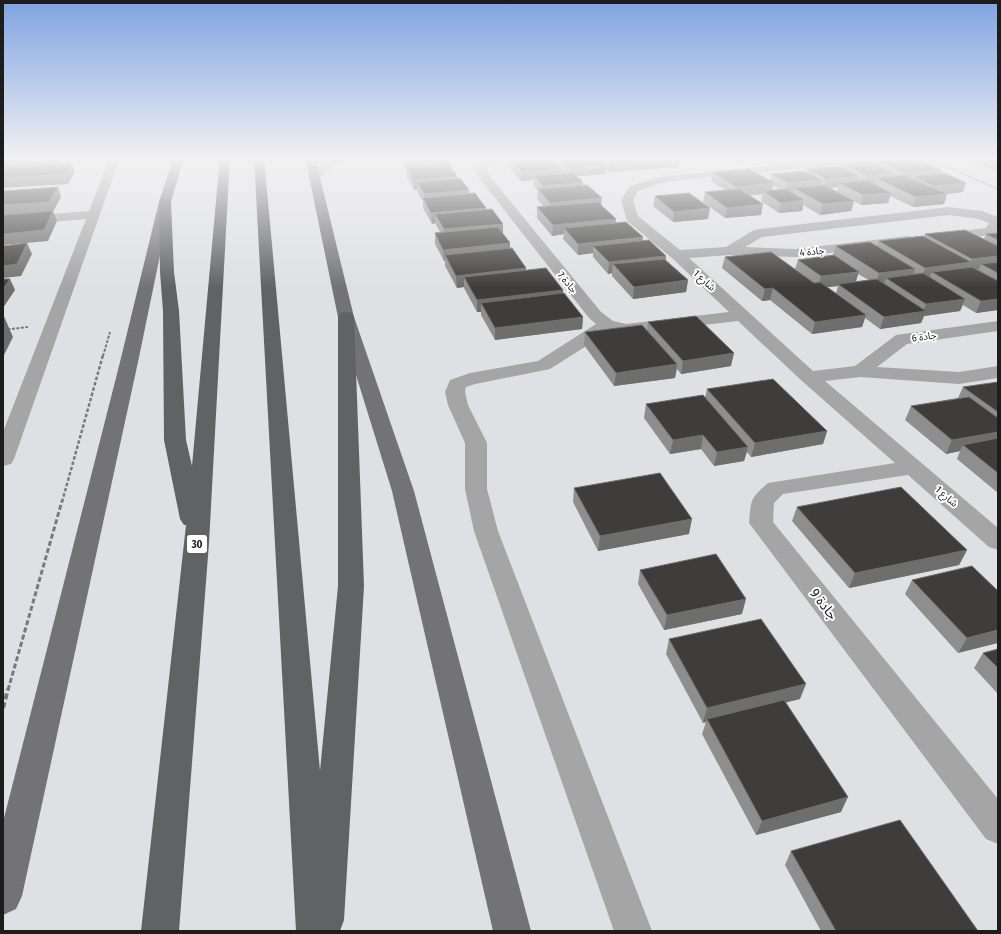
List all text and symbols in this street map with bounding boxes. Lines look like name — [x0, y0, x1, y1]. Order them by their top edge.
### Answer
street label: جادة 4 — [799, 245, 825, 259]
street label: شارع 1 — [690, 268, 718, 295]
street label: جادة 7 — [555, 270, 580, 296]
street label: جادة 6 — [911, 329, 937, 345]
street label: شارع 1 — [932, 484, 960, 511]
road number: 30 — [187, 535, 207, 553]
street label: جادة 9 — [806, 585, 841, 623]

